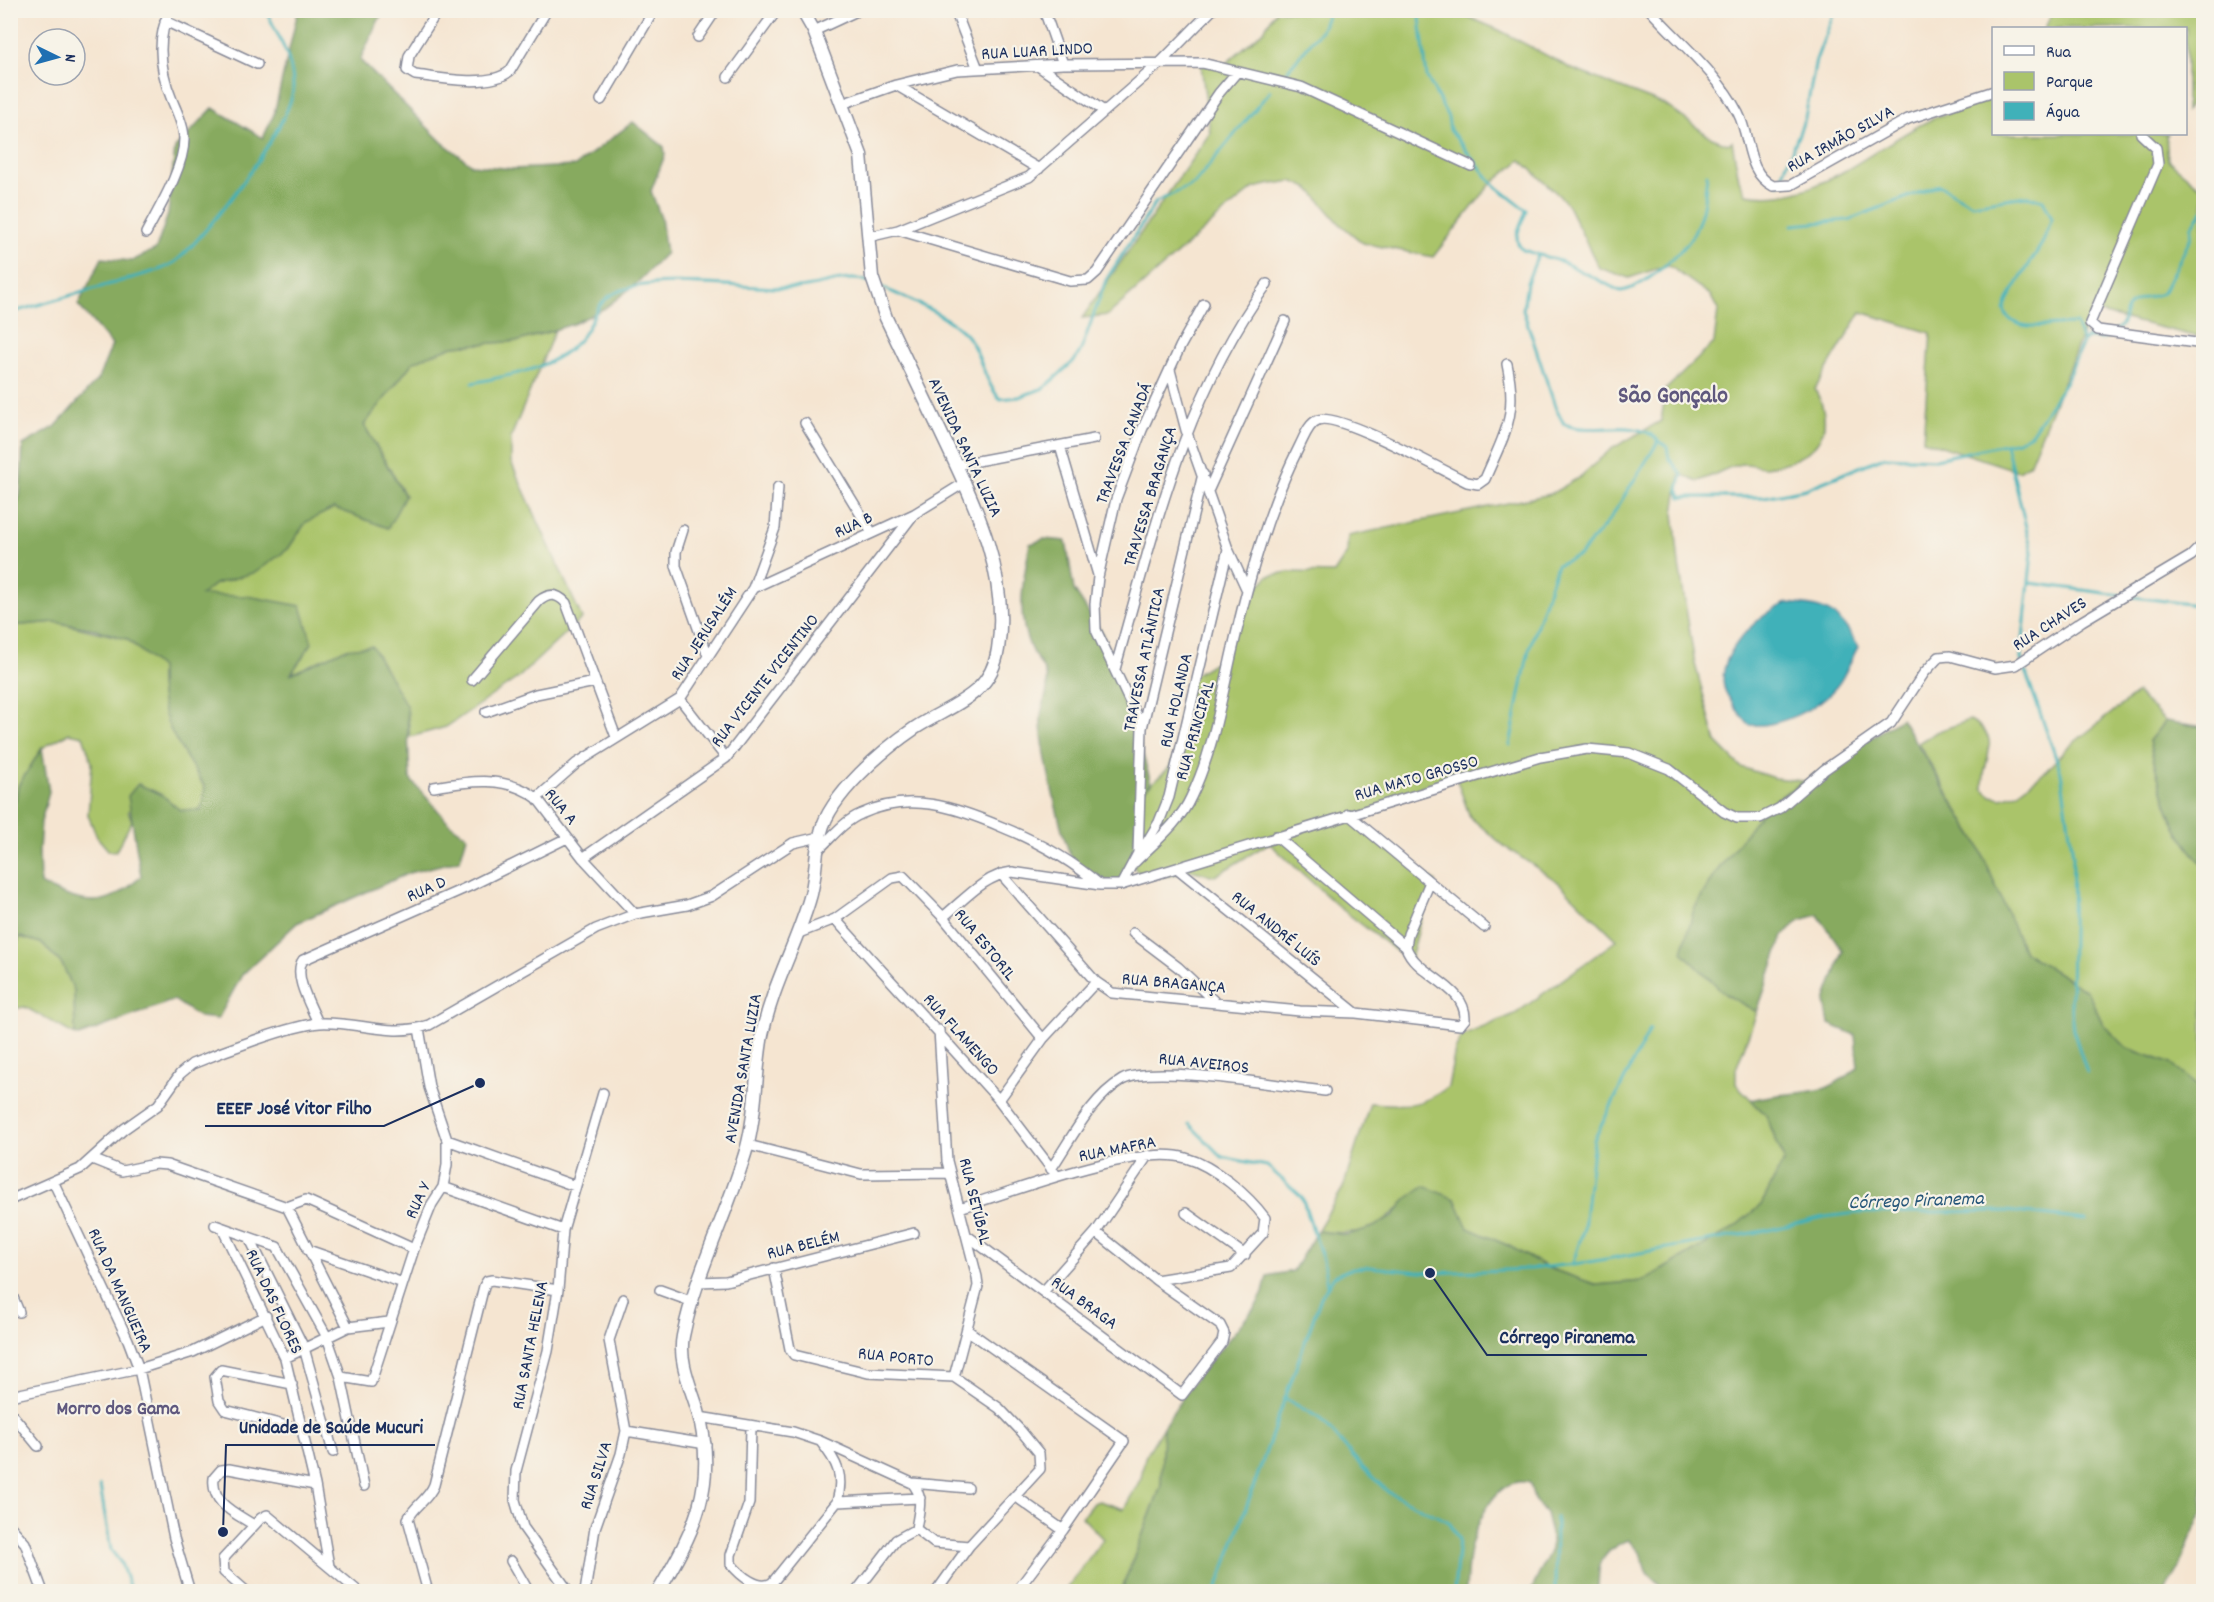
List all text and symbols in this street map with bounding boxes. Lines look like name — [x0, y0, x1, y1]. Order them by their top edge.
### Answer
north arrow — [27, 27, 87, 87]
legend — [1992, 27, 2187, 135]
street label: RUA LUAR LINDO — [981, 37, 1094, 68]
text: Rua — [2046, 41, 2072, 66]
text: N — [58, 53, 81, 63]
text: Parque — [2046, 71, 2093, 96]
street label: RUA IRMÃO SILVA — [1783, 100, 1900, 180]
text: Água — [2046, 101, 2080, 126]
street label: AVENIDA SANTA LUZIA — [920, 374, 1007, 522]
street label: TRAVESSA CANADÁ — [1091, 379, 1160, 508]
district label: São Gonçalo — [1618, 380, 1728, 414]
street label: TRAVESSA BRAGANÇA — [1118, 423, 1185, 570]
street label: RUA B — [831, 506, 877, 546]
street label: RUA JERUSALÉM — [665, 583, 745, 686]
street label: TRAVESSA ATLÂNTICA — [1118, 585, 1173, 734]
street label: RUA CHAVES — [2008, 592, 2092, 658]
street label: RUA VICENTE VICENTINO — [706, 610, 826, 754]
street label: RUA HOLANDA — [1154, 651, 1200, 750]
street label: RUA PRINCIPAL — [1170, 677, 1223, 783]
street label: RUA MATO GROSSO — [1352, 750, 1482, 809]
street label: RUA A — [537, 784, 583, 832]
street label: RUA D — [403, 871, 451, 910]
street label: RUA ANDRÉ LUÍS — [1225, 886, 1326, 974]
street label: RUA ESTORIL — [947, 904, 1021, 988]
street label: RUA BRAGANÇA — [1121, 967, 1227, 1002]
street label: RUA FLAMENGO — [916, 989, 1004, 1083]
street label: AVENIDA SANTA LUZIA — [719, 991, 770, 1145]
street label: RUA AVEIROS — [1157, 1047, 1250, 1082]
callout: EEEF José Vitor Filho — [205, 1088, 384, 1126]
text: EEEF José Vitor Filho — [216, 1096, 372, 1124]
street label: RUA MAFRA — [1077, 1131, 1159, 1170]
street label: RUA SETÚBAL — [951, 1156, 997, 1248]
street label: RUA Y — [400, 1177, 439, 1224]
water label: Córrego Piranema — [1848, 1186, 1986, 1218]
street label: RUA DA MANGUEIRA — [80, 1225, 157, 1357]
street label: RUA BELÉM — [765, 1225, 843, 1268]
street label: RUA DAS FLORES — [237, 1245, 308, 1359]
street label: RUA BRAGA — [1045, 1271, 1122, 1337]
street label: RUA SANTA HELENA — [507, 1279, 556, 1412]
callout: Córrego Piranema — [1487, 1317, 1647, 1355]
text: Córrego Piranema — [1499, 1325, 1635, 1353]
street label: RUA PORTO — [857, 1342, 935, 1375]
district label: Morro dos Gama — [57, 1396, 180, 1424]
callout: Unidade de Saúde Mucuri — [226, 1407, 435, 1445]
text: Unidade de Saúde Mucuri — [239, 1415, 424, 1443]
street label: RUA SILVA — [575, 1438, 620, 1513]

